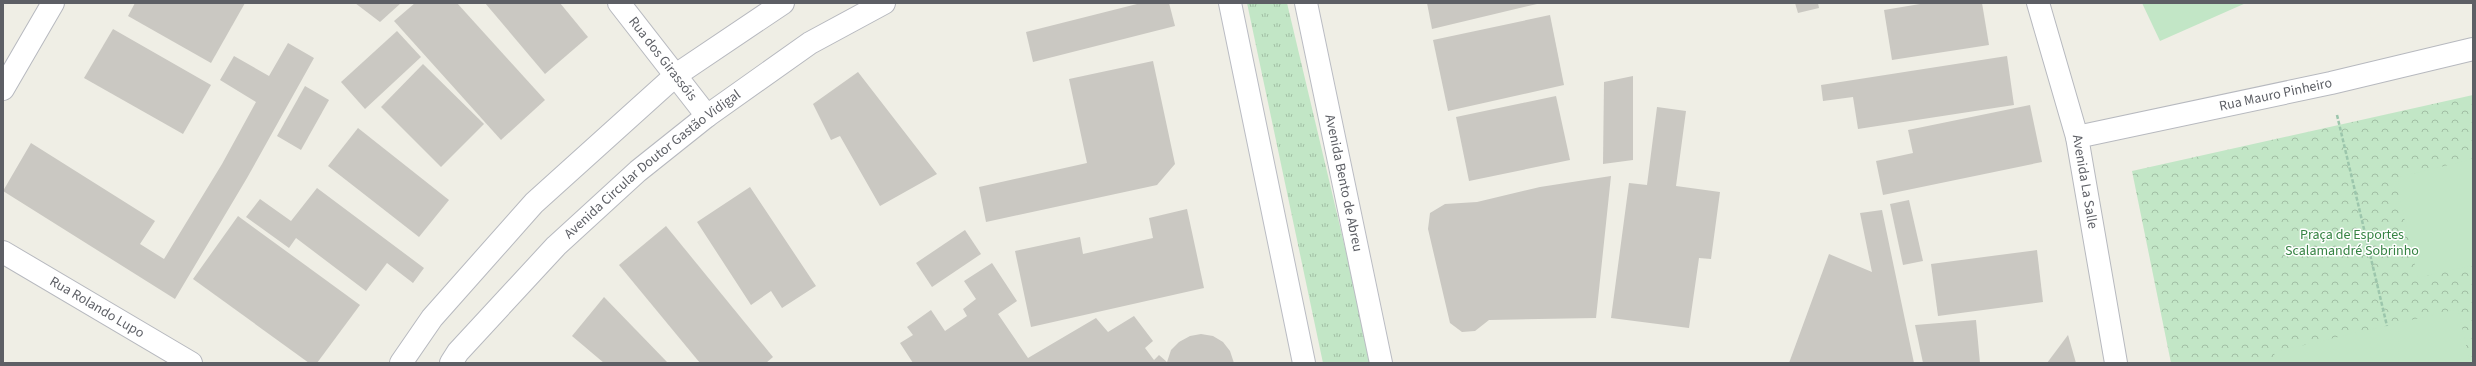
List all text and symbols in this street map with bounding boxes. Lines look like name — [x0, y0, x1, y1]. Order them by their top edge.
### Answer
street label: Rua dos Girassóis — [623, 13, 702, 105]
street label: Rua Mauro Pinheiro — [2217, 73, 2334, 117]
street label: Avenida Circular Doutor Gastão Vidigal — [560, 85, 745, 244]
street label: Avenida Bento de Abreu — [1319, 113, 1368, 254]
street label: Avenida La Salle — [2067, 133, 2103, 230]
park label: Praça de Esportes Scalamandré Sobrinho — [2285, 225, 2419, 261]
street label: Rua Rolando Lupo — [46, 272, 148, 343]

